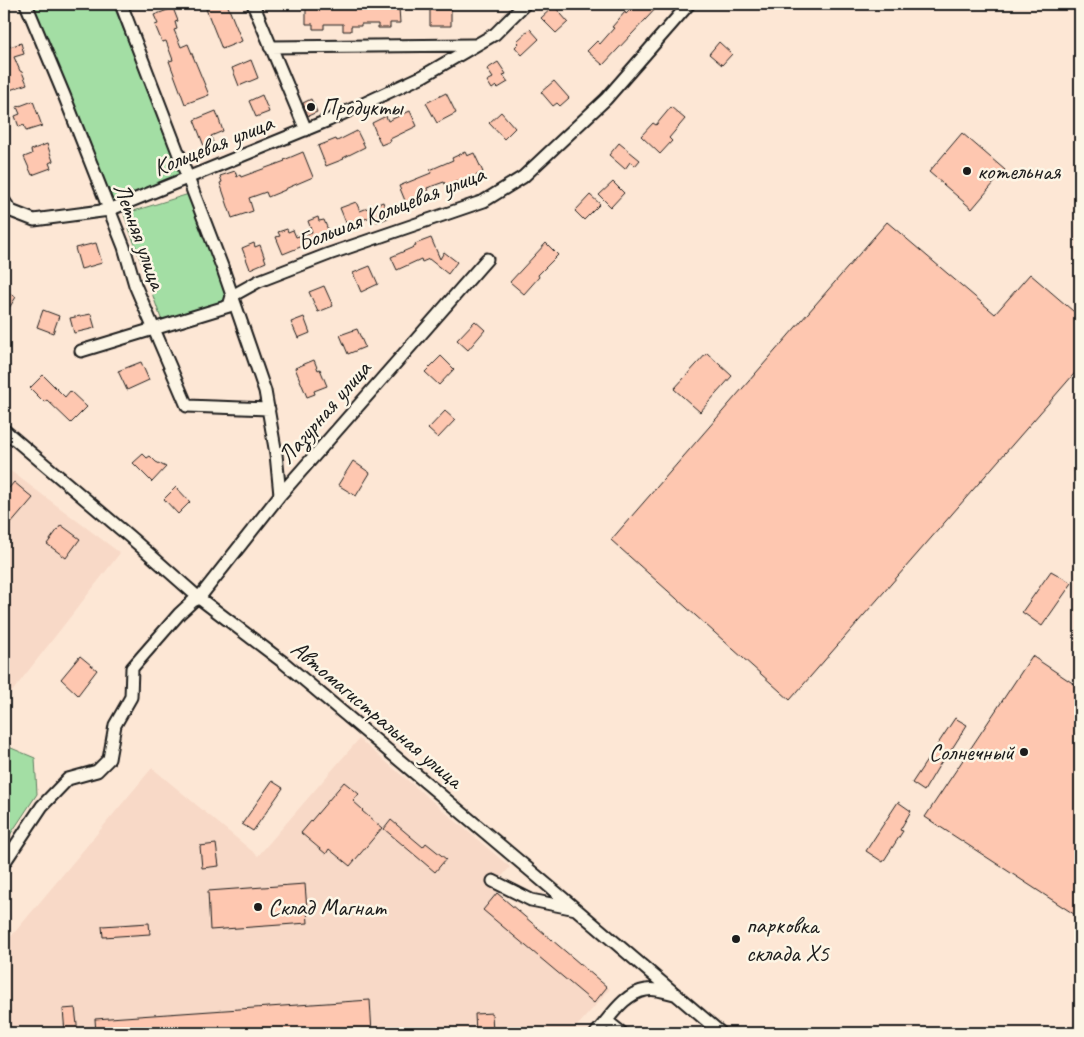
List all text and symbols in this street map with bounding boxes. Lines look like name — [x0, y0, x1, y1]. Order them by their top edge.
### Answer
place label: Продукты — [321, 92, 405, 122]
marker: Продукты — [305, 101, 317, 113]
street label: Кольцевая улица — [149, 107, 279, 183]
place label: котельная — [977, 156, 1062, 186]
street label: Большая Кольцевая улица — [293, 158, 490, 258]
marker: котельная — [961, 165, 973, 177]
street label: Летняя улица — [107, 179, 174, 295]
street label: Лазурная улица — [271, 353, 379, 471]
street label: Автомагистральная улица — [285, 633, 471, 796]
place label: Солнечный — [929, 737, 1016, 767]
marker: Солнечный — [1018, 746, 1030, 758]
place label: Склад Магнат — [268, 892, 387, 922]
marker: Склад Магнат — [252, 901, 264, 913]
place label: парковка склада X5 — [746, 910, 830, 968]
marker: парковка склада X5 — [730, 933, 742, 945]

